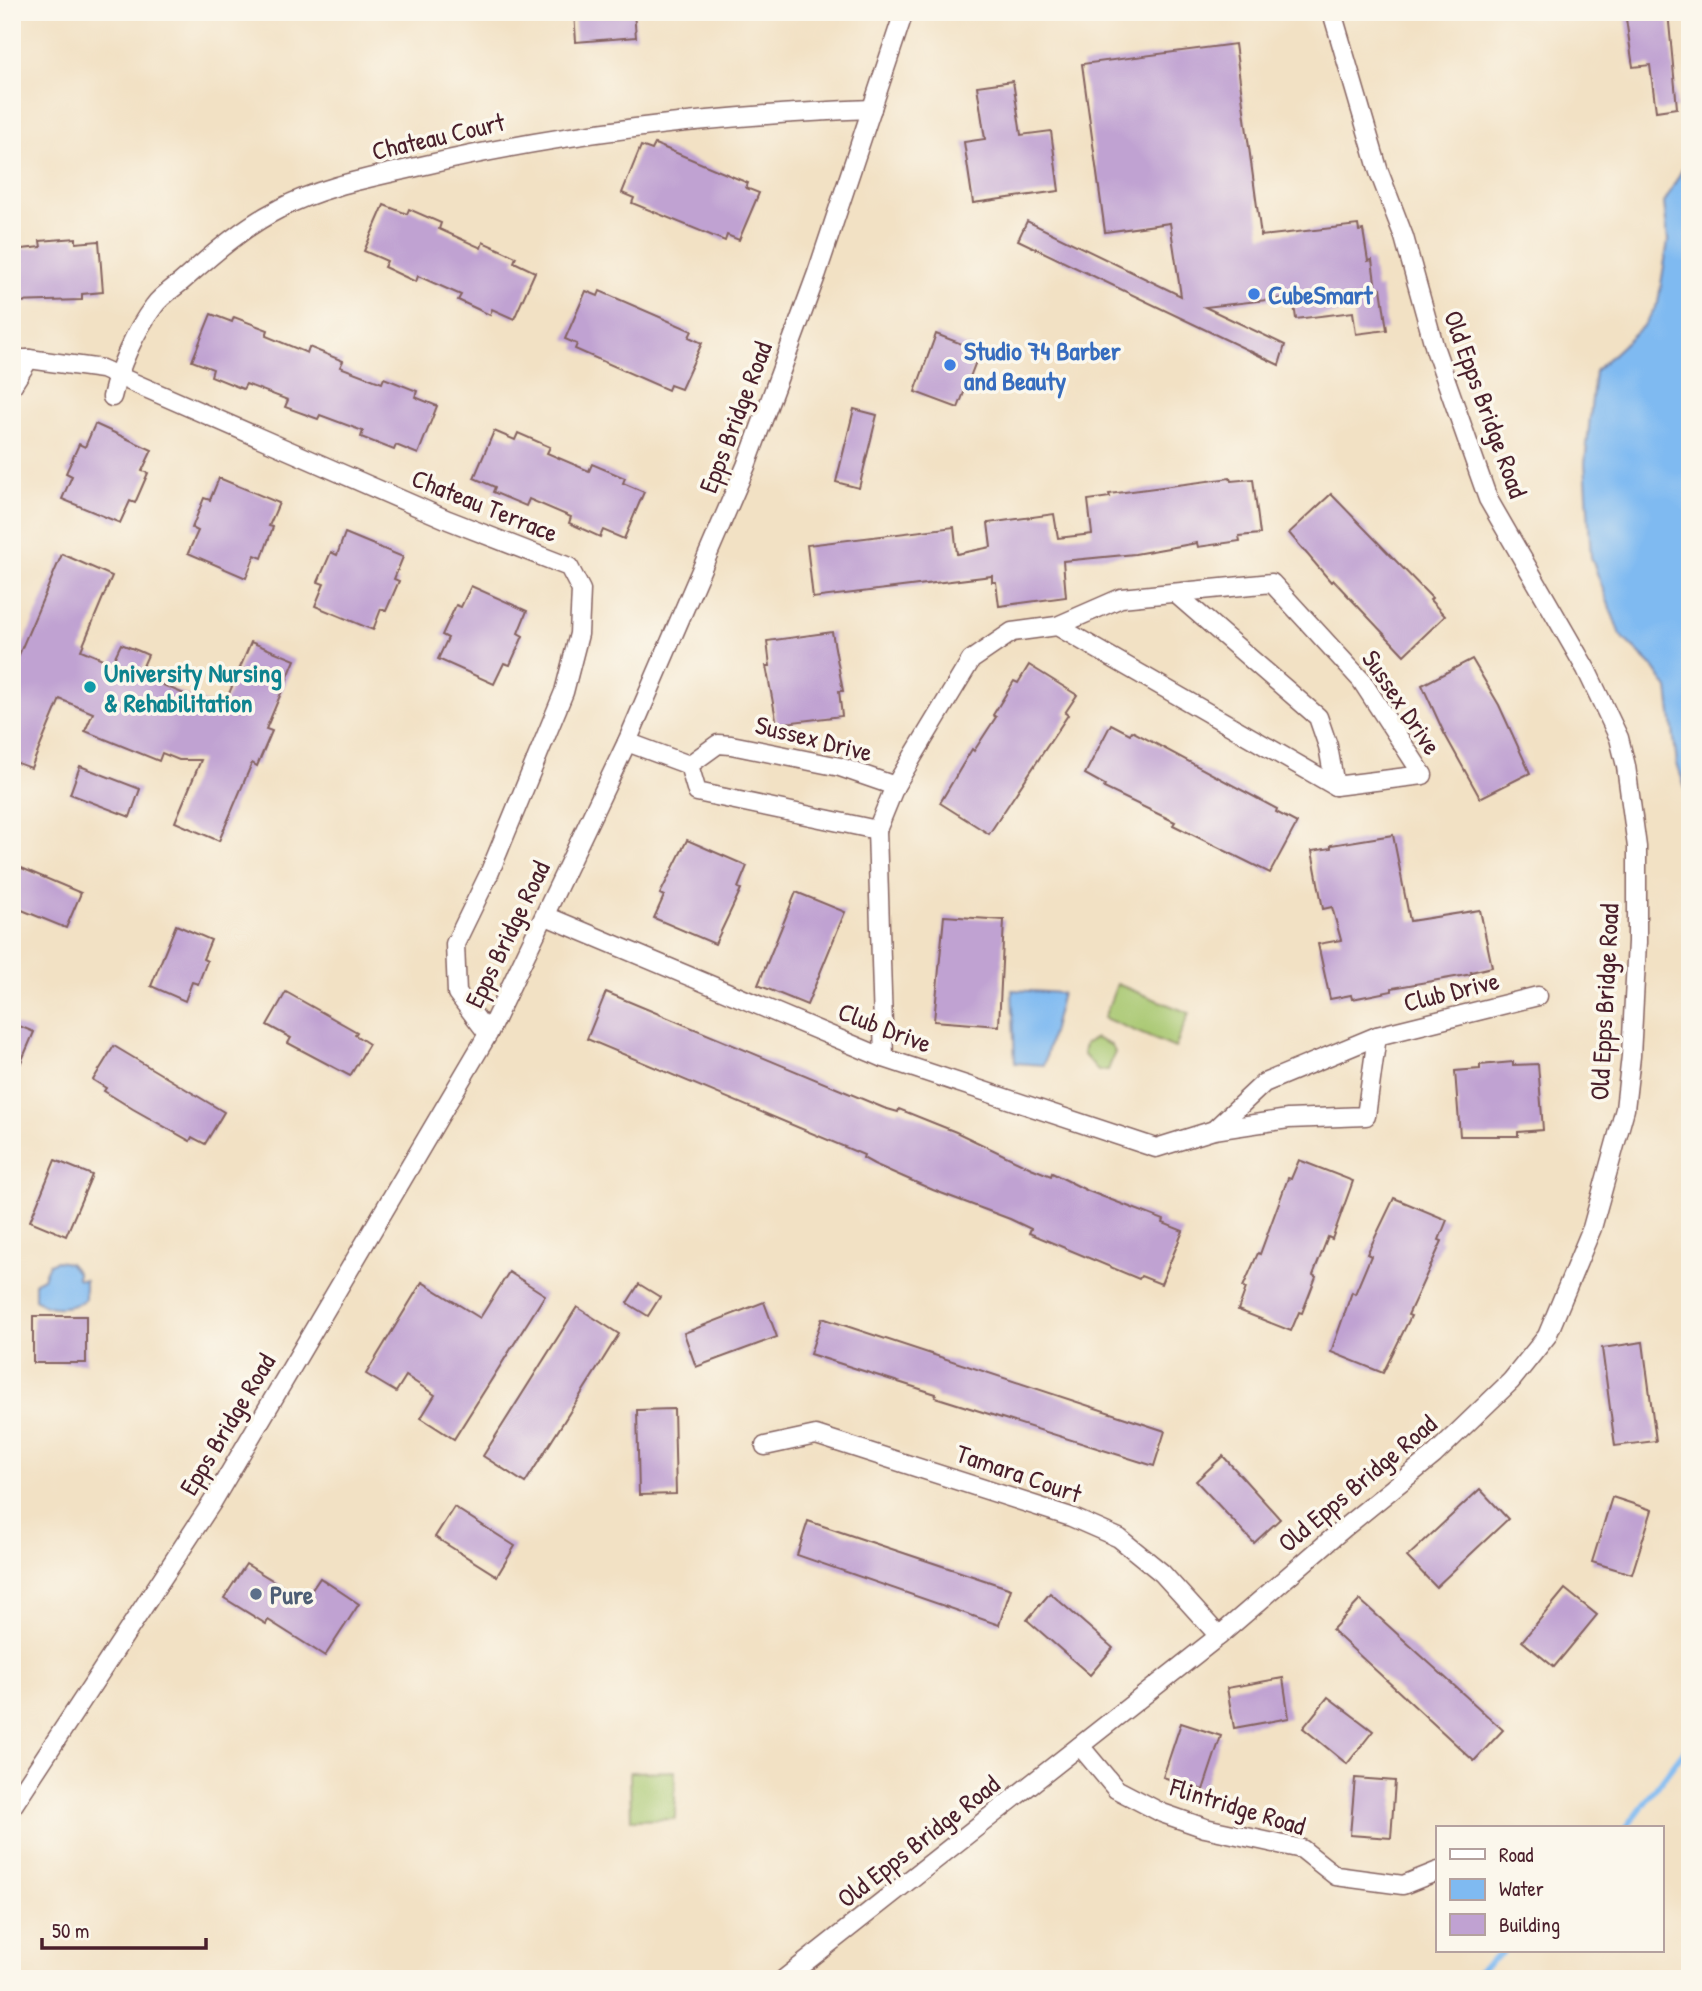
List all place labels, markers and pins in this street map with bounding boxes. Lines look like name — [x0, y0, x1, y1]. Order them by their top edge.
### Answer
place label: CubeSmart — [1268, 277, 1374, 312]
marker: CubeSmart — [1246, 286, 1262, 302]
place label: Studio 74 Barber and Beauty — [964, 333, 1122, 399]
marker: Studio 74 Barber and Beauty — [942, 357, 958, 373]
place label: University Nursing & Rehabilitation — [104, 655, 282, 720]
marker: University Nursing & Rehabilitation — [82, 679, 98, 695]
place label: Pure — [270, 1577, 314, 1612]
marker: Pure — [248, 1586, 264, 1602]

